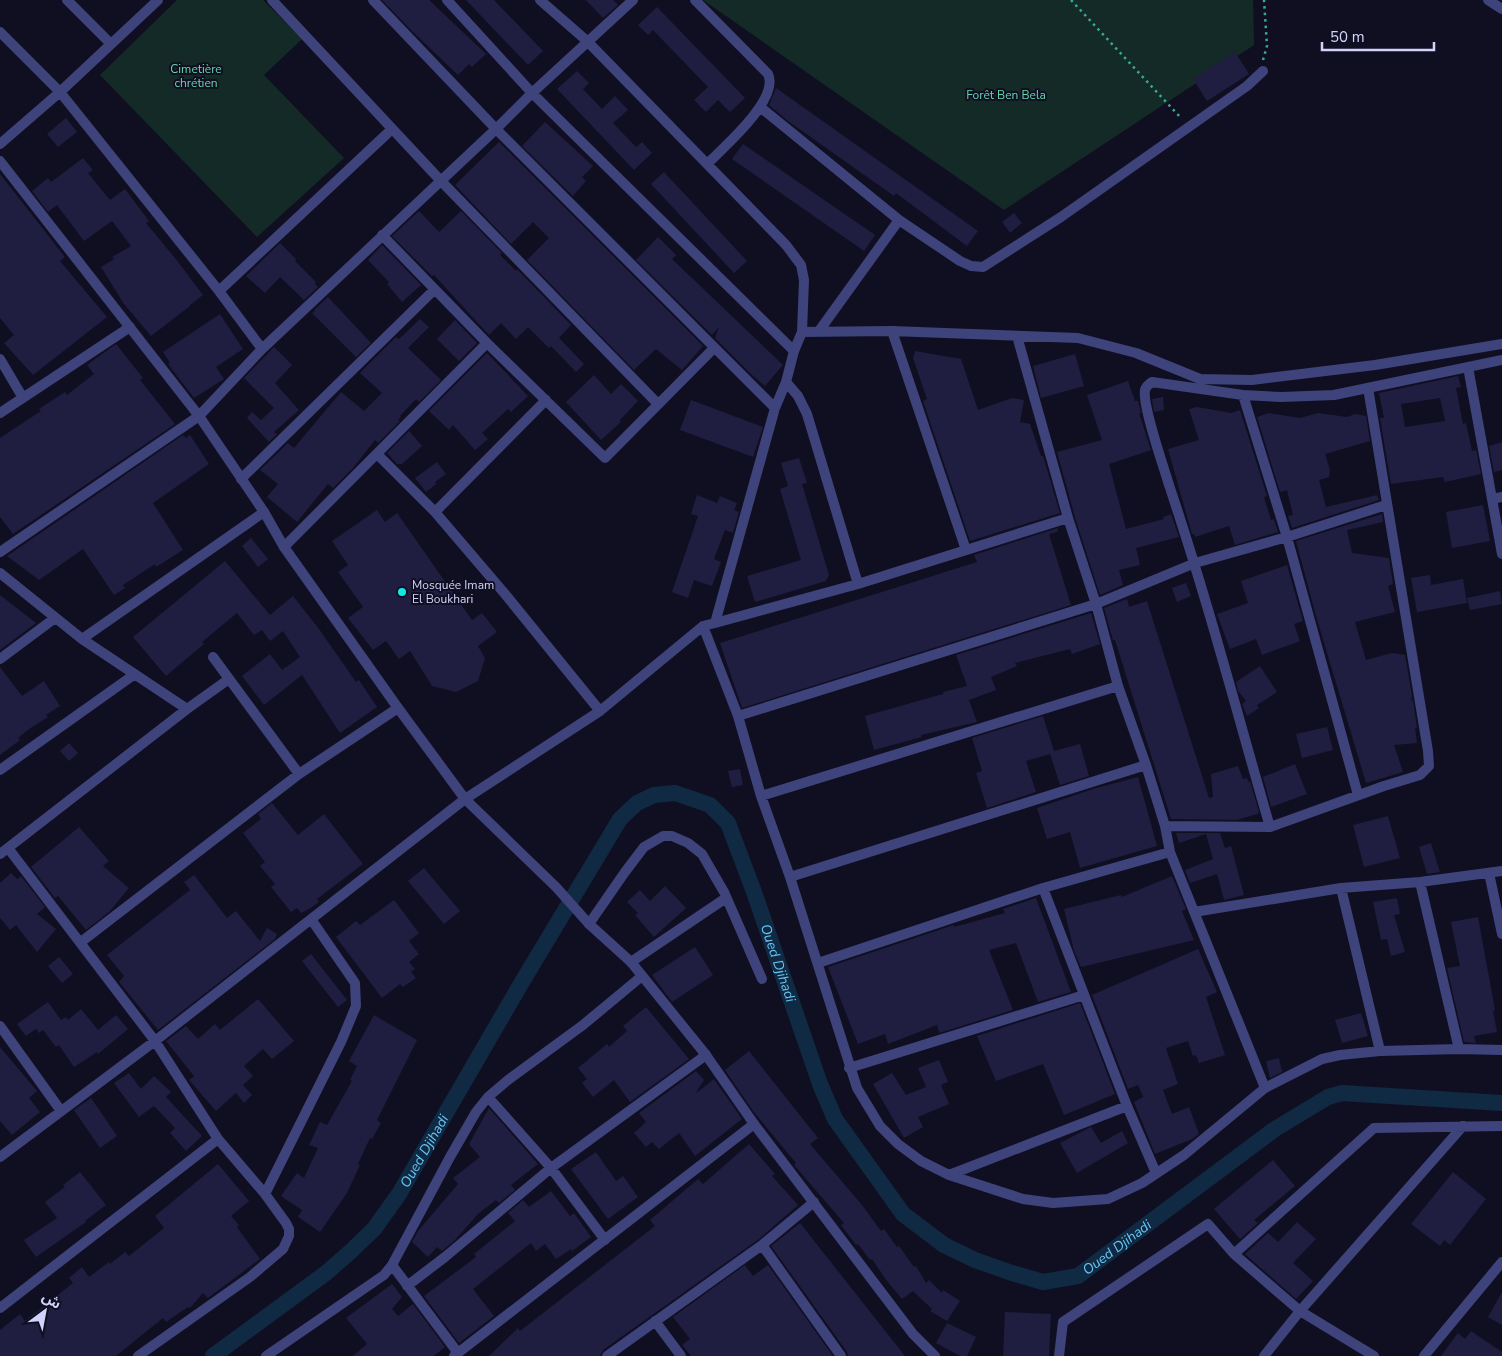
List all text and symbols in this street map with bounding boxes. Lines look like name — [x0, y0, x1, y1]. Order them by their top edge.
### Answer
scale bar — [1322, 20, 1434, 52]
text: 50 m — [1330, 27, 1365, 47]
park label: Cimetière chrétien — [170, 61, 222, 91]
park label: Forêt Ben Bela — [966, 87, 1046, 103]
place label: Mosquée Imam El Boukhari — [412, 577, 494, 607]
marker: Mosquée Imam El Boukhari — [396, 586, 408, 598]
water label: Oued Djihadi — [756, 921, 800, 1005]
water label: Oued Djihadi — [396, 1111, 453, 1191]
water label: Oued Djihadi — [1079, 1215, 1156, 1280]
north arrow — [20, 1286, 70, 1336]
text: ش — [38, 1287, 65, 1314]

